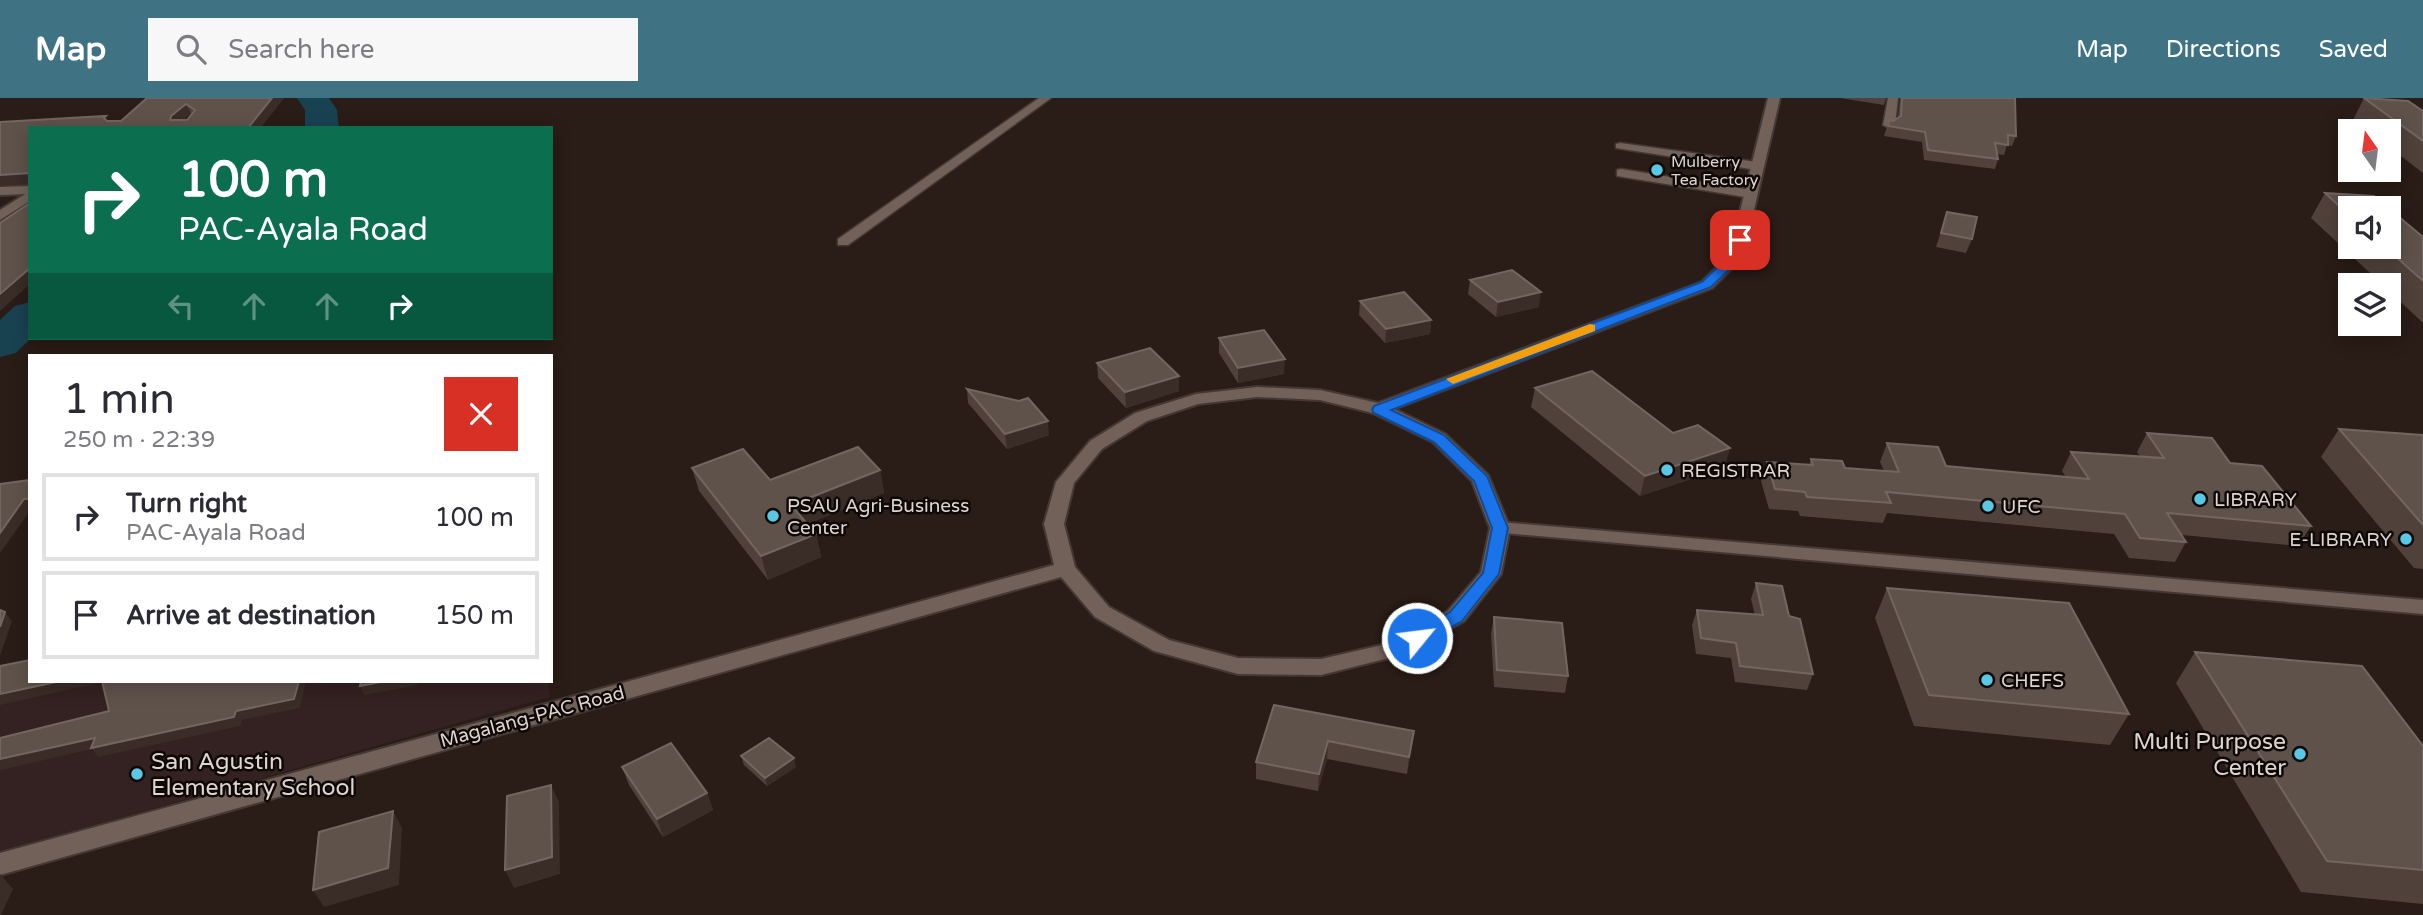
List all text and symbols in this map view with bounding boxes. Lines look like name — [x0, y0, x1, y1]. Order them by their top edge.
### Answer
search box — [148, 18, 638, 81]
text: Map — [35, 30, 106, 69]
icon: search — [172, 30, 210, 68]
text: Search here — [228, 34, 374, 65]
text: Map — [2076, 35, 2128, 64]
text: Directions — [2166, 35, 2281, 64]
text: Saved — [2319, 35, 2388, 64]
north arrow — [2338, 119, 2401, 182]
map controls — [2338, 119, 2401, 336]
text: 100 m — [178, 151, 328, 210]
place label: Mulberry Tea Factory — [1671, 152, 1759, 190]
icon: right — [63, 154, 154, 245]
marker: Mulberry Tea Factory — [1649, 162, 1665, 178]
button: sound — [2338, 196, 2401, 259]
pin — [1710, 210, 1770, 270]
text: PAC-Ayala Road — [178, 211, 428, 249]
icon: arrive — [1721, 221, 1759, 259]
button: layers — [2338, 273, 2401, 336]
icon: left — [162, 287, 200, 325]
icon: ahead — [235, 287, 273, 325]
icon: ahead — [308, 287, 346, 325]
icon: right — [381, 287, 419, 325]
text: 1 min — [63, 374, 175, 425]
button: close — [444, 377, 518, 451]
text: 250 m · 22:39 — [63, 426, 215, 454]
place label: REGISTRAR — [1681, 460, 1790, 482]
marker: REGISTRAR — [1659, 462, 1675, 478]
text: Turn right — [126, 488, 247, 519]
place label: LIBRARY — [2214, 489, 2297, 511]
marker: LIBRARY — [2192, 491, 2208, 507]
place label: PSAU Agri-Business Center — [787, 495, 969, 539]
place label: UFC — [2002, 496, 2041, 518]
icon: right — [67, 498, 105, 536]
marker: UFC — [1980, 498, 1996, 514]
text: 100 m — [434, 502, 514, 533]
marker: PSAU Agri-Business Center — [765, 508, 781, 524]
text: PAC-Ayala Road — [126, 519, 306, 547]
place label: E-LIBRARY — [2289, 529, 2392, 551]
marker: E-LIBRARY — [2398, 531, 2414, 547]
icon: arrive — [67, 596, 105, 634]
text: Arrive at destination — [126, 600, 376, 631]
text: 150 m — [434, 600, 514, 631]
position arrow — [1380, 601, 1454, 675]
place label: CHEFS — [2001, 670, 2064, 692]
marker: CHEFS — [1979, 672, 1995, 688]
street label: Magalang-PAC Road — [438, 682, 627, 752]
place label: Multi Purpose Center — [2133, 728, 2286, 782]
marker: Multi Purpose Center — [2292, 746, 2308, 762]
place label: San Agustin Elementary School — [151, 748, 355, 802]
marker: San Agustin Elementary School — [129, 766, 145, 782]

